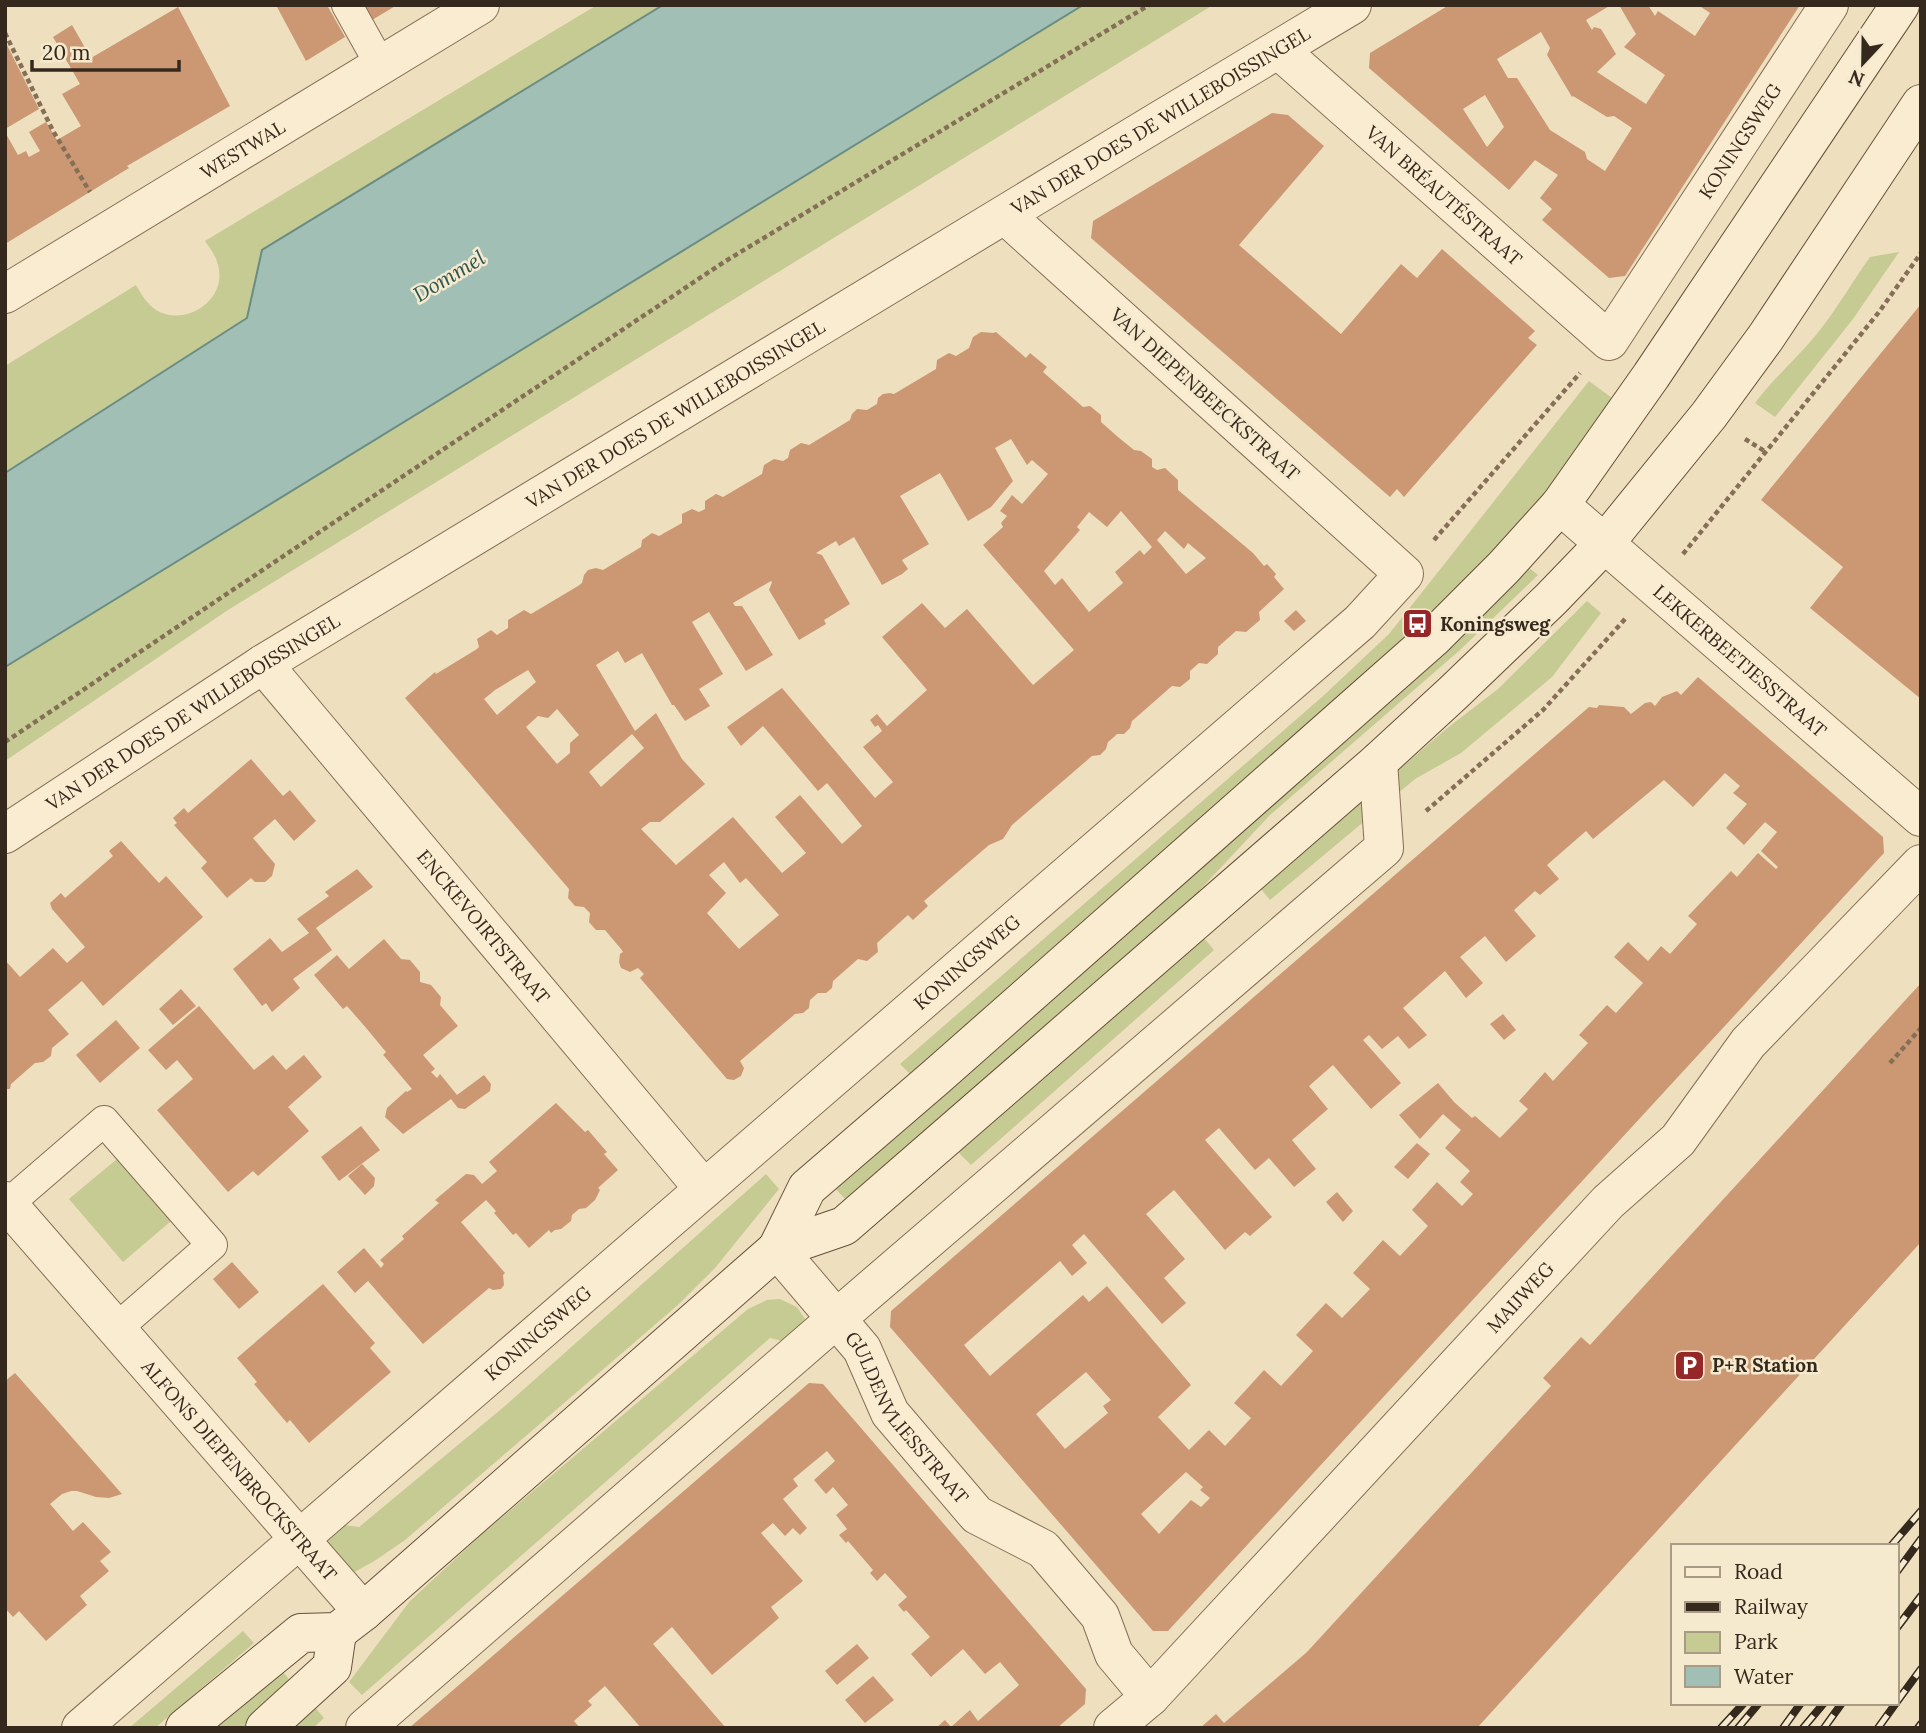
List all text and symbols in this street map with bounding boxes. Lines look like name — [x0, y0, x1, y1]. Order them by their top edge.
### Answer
street label: VAN DER DOES DE WILLEBOISSINGEL — [1005, 21, 1314, 220]
scale bar — [32, 28, 178, 72]
north arrow — [1828, 28, 1898, 98]
text: 20 m — [42, 39, 91, 66]
text: N — [1845, 65, 1868, 93]
street label: KONINGSWEG — [1693, 78, 1787, 203]
street label: WESTWAL — [196, 115, 289, 184]
street label: VAN BRÉAUTÉSTRAAT — [1360, 120, 1527, 271]
water label: Dommel — [408, 244, 490, 308]
street label: VAN DIEPENBEECKSTRAAT — [1105, 302, 1305, 485]
street label: VAN DER DOES DE WILLEBOISSINGEL — [521, 314, 829, 514]
street label: LEKKERBEETJESSTRAAT — [1648, 579, 1832, 742]
bus stop icon: Koningsweg — [1400, 607, 1434, 641]
street label: VAN DER DOES DE WILLEBOISSINGEL — [41, 608, 344, 816]
place label: Koningsweg — [1440, 612, 1551, 636]
street label: ENCKEVOIRTSTRAAT — [412, 845, 555, 1009]
street label: KONINGSWEG — [909, 909, 1025, 1015]
street label: MAIJWEG — [1481, 1256, 1559, 1338]
street label: KONINGSWEG — [480, 1280, 596, 1386]
street label: GULDENVLIESSTRAAT — [840, 1326, 974, 1508]
parking icon: P+R Station — [1672, 1348, 1706, 1382]
place label: P+R Station — [1712, 1353, 1818, 1377]
street label: ALFONS DIEPENBROCKSTRAAT — [136, 1354, 342, 1586]
legend — [1671, 1544, 1898, 1705]
text: Road — [1734, 1558, 1783, 1585]
text: Railway — [1734, 1593, 1808, 1620]
text: Park — [1734, 1628, 1778, 1655]
text: Water — [1734, 1663, 1793, 1690]

